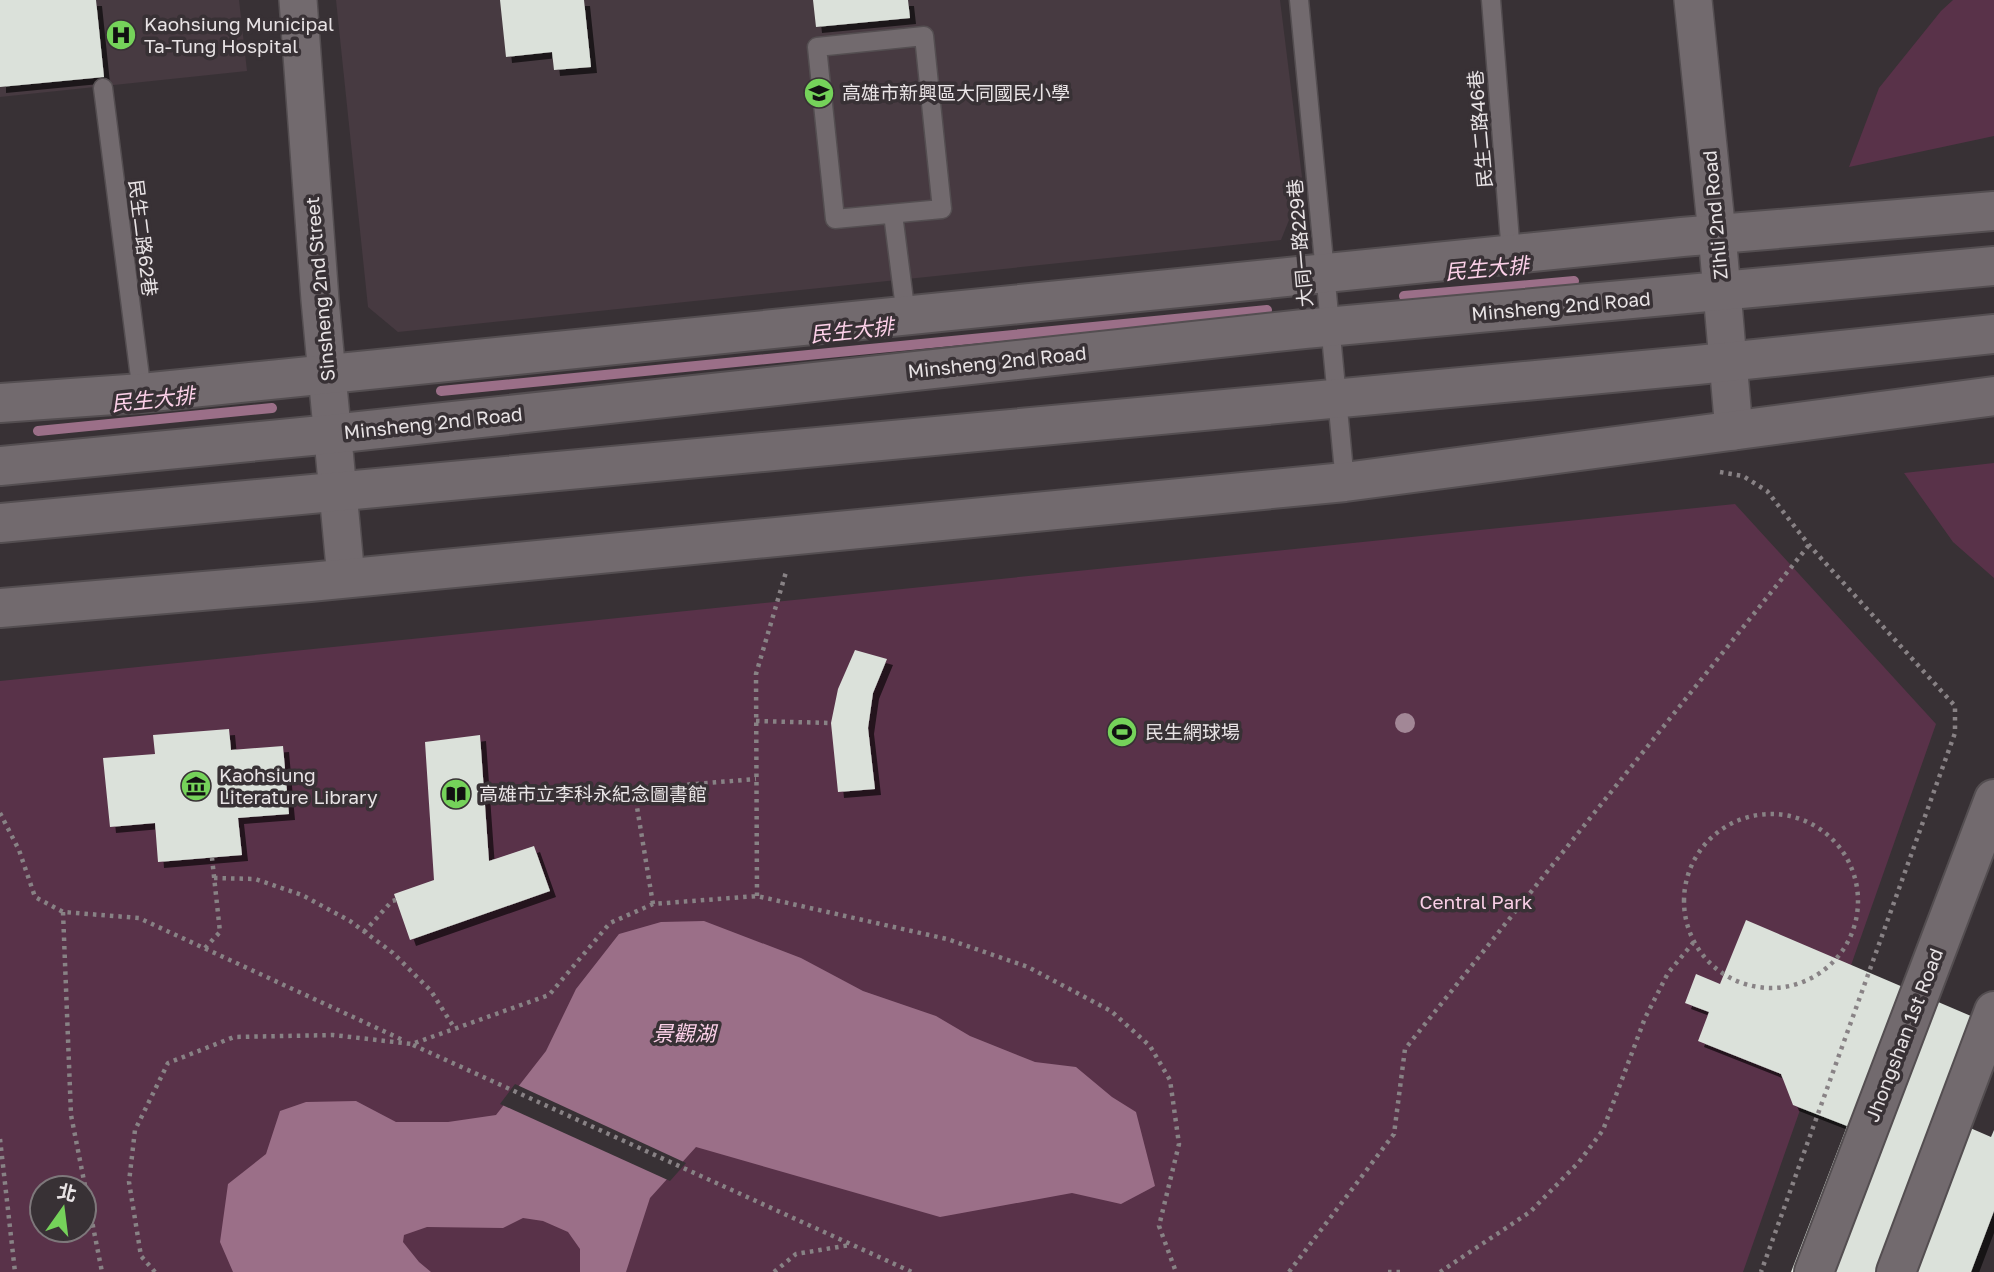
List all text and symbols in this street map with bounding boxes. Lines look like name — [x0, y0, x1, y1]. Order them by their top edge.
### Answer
place label: Kaohsiung Municipal Ta-Tung Hospital — [144, 12, 334, 57]
hospital icon: Kaohsiung Municipal Ta-Tung Hospital — [104, 18, 138, 52]
street label: 民生二路46巷 — [1463, 69, 1496, 189]
school or university icon: 高雄市新興區大同國民小學 — [802, 76, 836, 110]
place label: 高雄市新興區大同國民小學 — [842, 81, 1070, 104]
street label: Zihli 2nd Road — [1697, 149, 1732, 281]
street label: 民生二路62巷 — [125, 178, 162, 298]
street label: 大同一路229巷 — [1282, 178, 1317, 308]
street label: Sinsheng 2nd Street — [300, 196, 339, 382]
water label: 民生大排 — [1444, 251, 1533, 285]
street label: Minsheng 2nd Road — [1470, 286, 1651, 325]
water label: 民生大排 — [809, 312, 898, 347]
street label: Minsheng 2nd Road — [906, 341, 1088, 382]
water label: 民生大排 — [110, 381, 199, 416]
street label: Minsheng 2nd Road — [342, 402, 524, 443]
sports icon: 民生網球場 — [1105, 715, 1139, 749]
place label: 民生網球場 — [1145, 720, 1240, 743]
place label: Kaohsiung Literature Library — [219, 763, 378, 808]
museum icon: Kaohsiung Literature Library — [179, 769, 213, 803]
library icon: 高雄市立李科永紀念圖書館 — [439, 777, 473, 811]
place label: 高雄市立李科永紀念圖書館 — [479, 782, 707, 805]
park label: Central Park — [1420, 890, 1533, 913]
street label: Jhongshan 1st Road — [1860, 945, 1947, 1125]
water label: 景觀湖 — [653, 1020, 718, 1046]
north arrow — [28, 1174, 98, 1244]
text: 北 — [55, 1179, 79, 1205]

